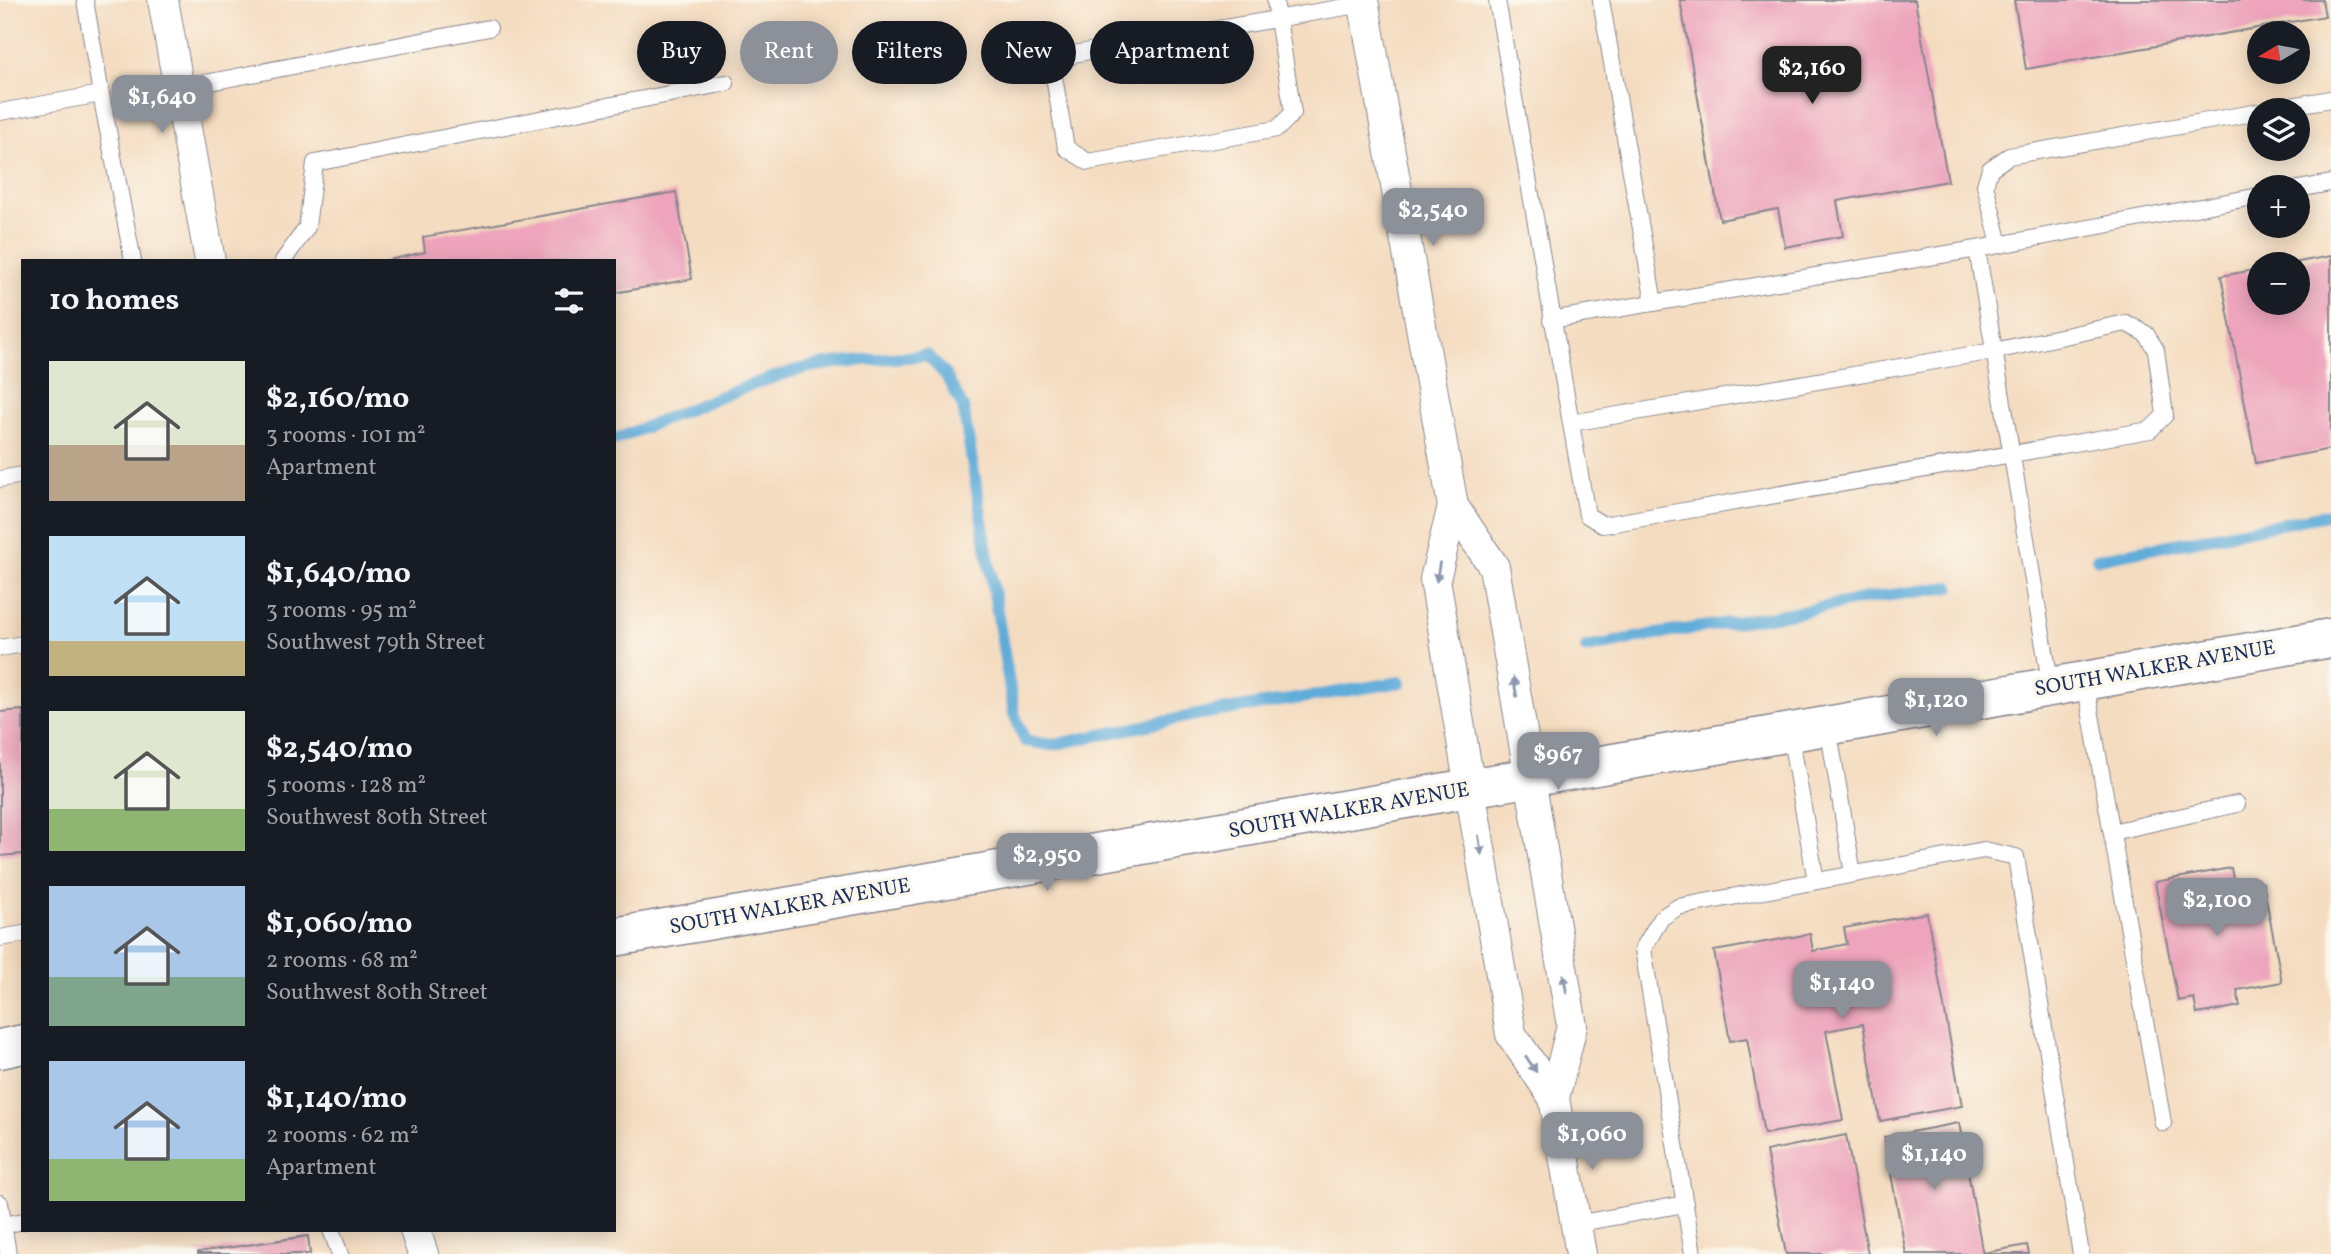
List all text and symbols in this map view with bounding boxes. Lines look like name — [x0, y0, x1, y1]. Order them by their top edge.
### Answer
chip: Buy — [637, 21, 726, 84]
chip: Rent — [740, 21, 838, 84]
chip: Filters — [852, 21, 967, 84]
chip: New — [981, 21, 1076, 84]
chip: Apartment — [1090, 21, 1254, 84]
north arrow — [2247, 21, 2310, 84]
map controls — [2247, 21, 2310, 315]
pin: $2,160 — [1755, 46, 1869, 106]
text: $2,160 — [1778, 53, 1846, 85]
pin: $1,640 — [105, 76, 219, 135]
text: $1,640 — [128, 82, 196, 114]
button: layers — [2247, 98, 2310, 161]
button: + — [2247, 175, 2310, 238]
pin: $2,540 — [1376, 188, 1490, 248]
text: $2,540 — [1398, 195, 1468, 227]
button: − — [2247, 252, 2310, 315]
text: 10 homes — [49, 280, 179, 322]
icon: filters — [550, 282, 588, 320]
text: $2,160/mo — [266, 378, 409, 420]
icon: home — [105, 389, 189, 473]
text: 3 rooms · 101 m² — [266, 420, 426, 452]
text: Apartment — [266, 452, 377, 484]
text: $1,640/mo — [266, 553, 411, 595]
one-way arrow — [1432, 561, 1443, 583]
icon: home — [105, 564, 189, 648]
text: 3 rooms · 95 m² — [266, 595, 417, 627]
text: Southwest 79th Street — [266, 627, 485, 659]
street label: SOUTH WALKER AVENUE — [2032, 634, 2278, 704]
one-way arrow — [1509, 676, 1520, 698]
pin: $1,120 — [1879, 678, 1993, 738]
text: $1,120 — [1904, 685, 1968, 717]
text: $2,540/mo — [266, 728, 413, 770]
pin: $967 — [1517, 732, 1599, 792]
icon: home — [105, 739, 189, 823]
text: $967 — [1533, 739, 1583, 771]
text: 5 rooms · 128 m² — [266, 770, 426, 802]
street label: SOUTH WALKER AVENUE — [1226, 776, 1472, 846]
text: Southwest 80th Street — [266, 802, 488, 834]
pin: $2,950 — [990, 834, 1104, 893]
one-way arrow — [1475, 834, 1486, 856]
text: $2,950 — [1012, 840, 1082, 872]
street label: SOUTH WALKER AVENUE — [667, 872, 913, 942]
pin: $2,100 — [2160, 878, 2274, 938]
text: $2,100 — [2182, 885, 2252, 917]
text: $1,060/mo — [266, 903, 413, 945]
icon: home — [105, 914, 189, 998]
text: 2 rooms · 68 m² — [266, 945, 418, 977]
pin: $1,140 — [1785, 962, 1899, 1021]
text: $1,140 — [1809, 968, 1875, 1000]
one-way arrow — [1559, 972, 1570, 994]
text: Southwest 80th Street — [266, 977, 488, 1009]
one-way arrow — [1524, 1054, 1537, 1073]
text: $1,140/mo — [266, 1078, 407, 1120]
icon: home — [105, 1089, 189, 1173]
pin: $1,060 — [1535, 1112, 1649, 1172]
text: $1,060 — [1557, 1119, 1627, 1151]
text: 2 rooms · 62 m² — [266, 1120, 418, 1152]
pin: $1,140 — [1877, 1132, 1991, 1192]
text: $1,140 — [1901, 1139, 1967, 1171]
text: Apartment — [266, 1152, 377, 1184]

